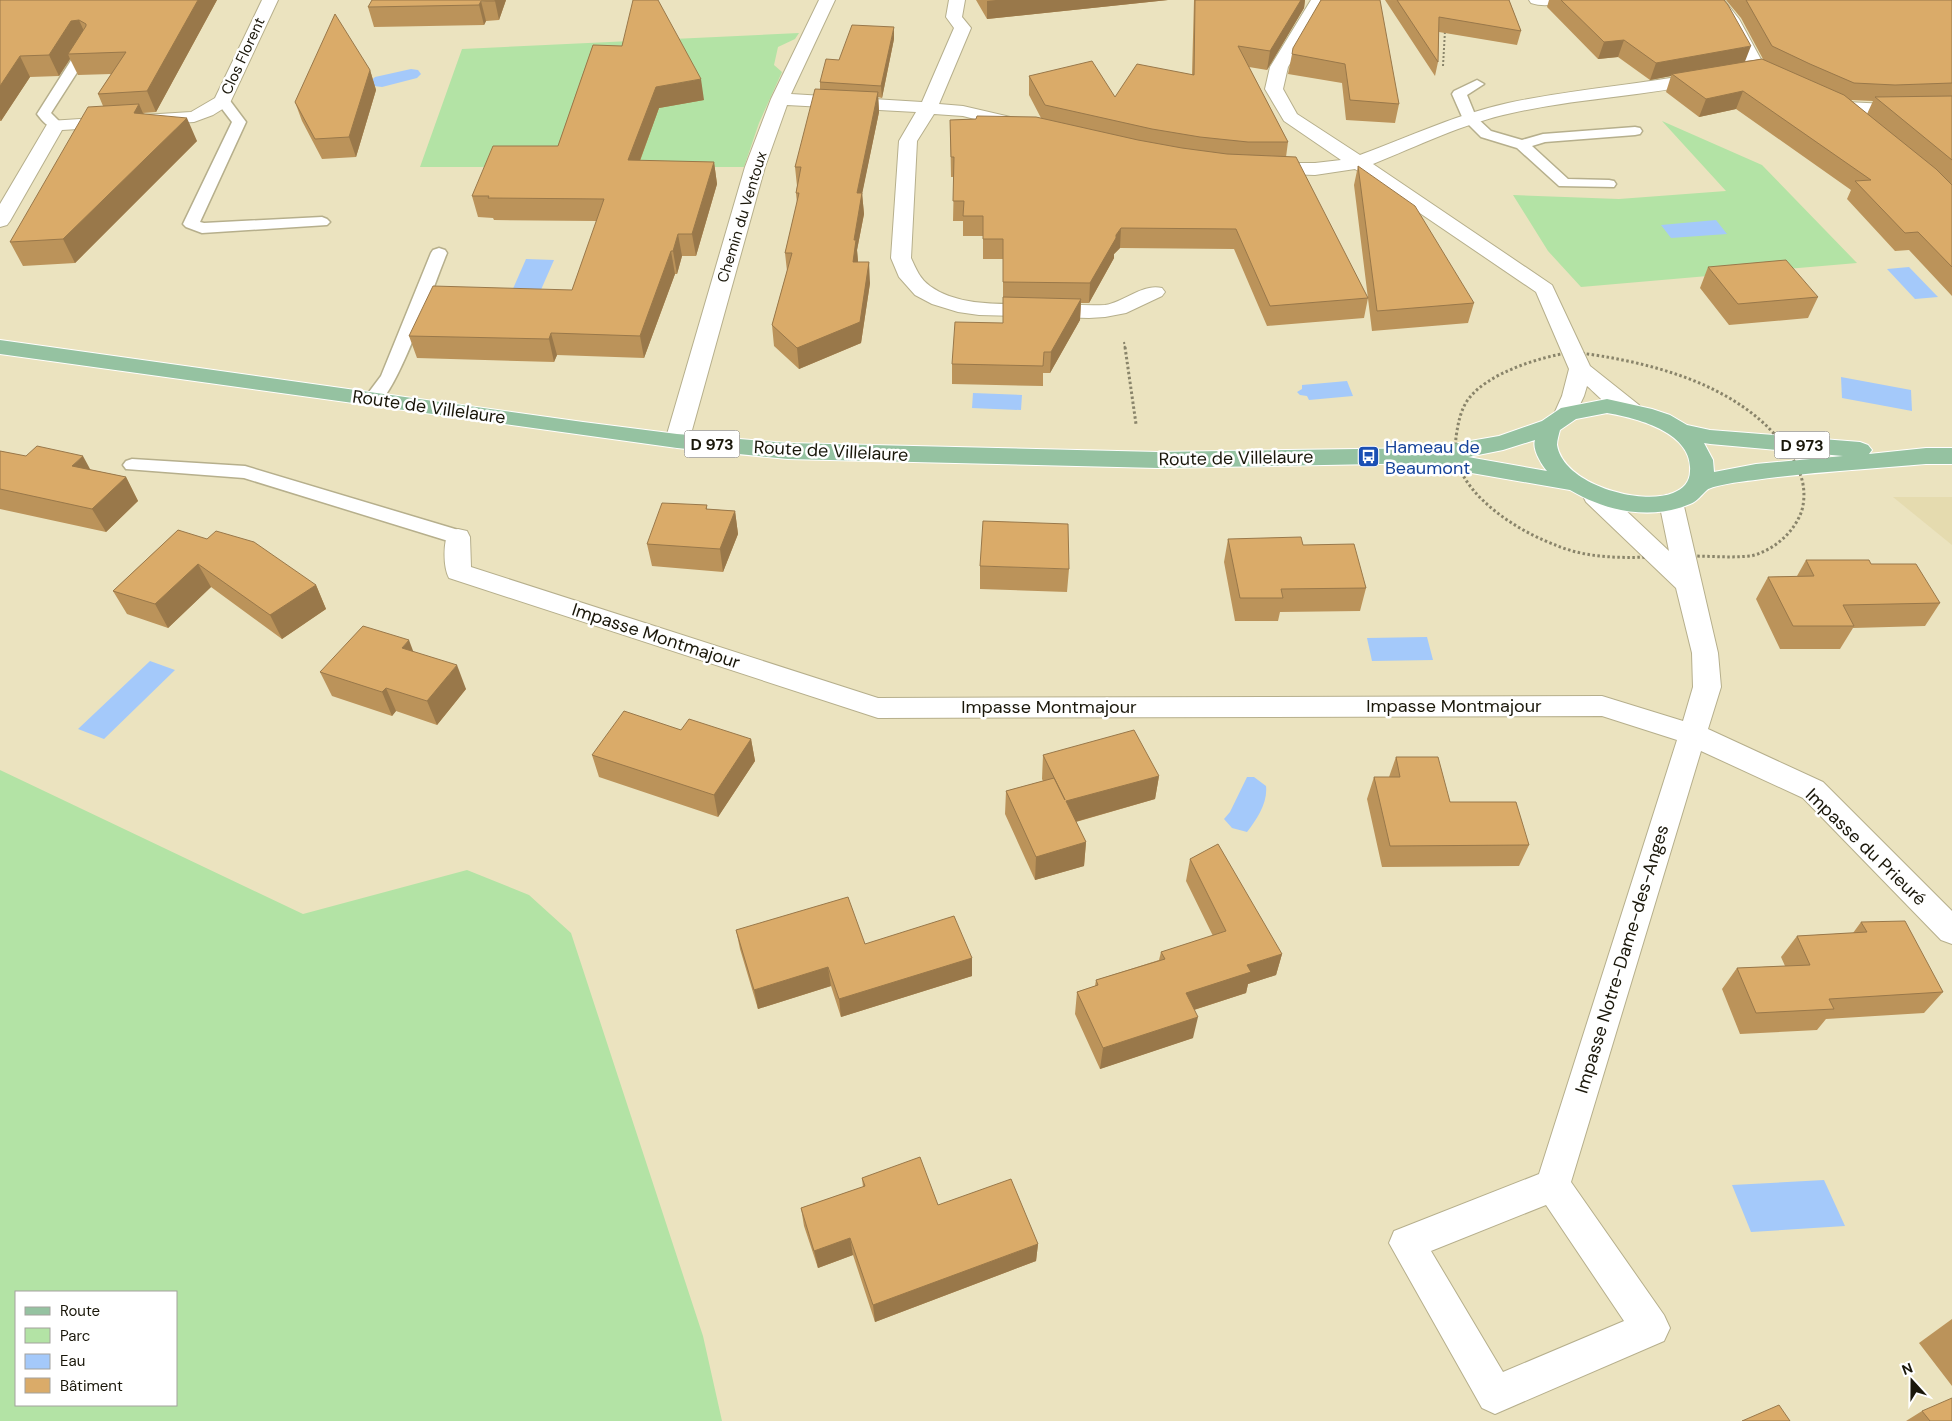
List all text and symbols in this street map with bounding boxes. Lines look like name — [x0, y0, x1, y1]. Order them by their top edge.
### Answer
street label: Clos Florent — [216, 14, 270, 98]
street label: Chemin du Ventoux — [713, 148, 772, 285]
street label: Route de Villelaure — [351, 384, 507, 430]
road number: D 973 — [684, 430, 740, 458]
road number: D 973 — [1774, 432, 1830, 458]
street label: Route de Villelaure — [753, 435, 909, 467]
place label: Hameau de Beaumont — [1385, 435, 1480, 480]
street label: Route de Villelaure — [1159, 445, 1313, 471]
bus stop icon: Hameau de Beaumont — [1357, 445, 1381, 469]
street label: Impasse Montmajour — [569, 597, 743, 675]
street label: Impasse Montmajour — [1366, 694, 1542, 718]
street label: Impasse Montmajour — [961, 695, 1137, 719]
street label: Impasse du Prieuré — [1800, 783, 1932, 911]
street label: Impasse Notre-Dame-des-Anges — [1570, 822, 1674, 1096]
legend — [15, 1291, 178, 1406]
text: Route — [60, 1301, 100, 1321]
text: Parc — [60, 1326, 90, 1346]
text: Eau — [60, 1351, 85, 1371]
north arrow — [1887, 1356, 1937, 1406]
text: N — [1899, 1359, 1915, 1379]
text: Bâtiment — [60, 1376, 123, 1396]

